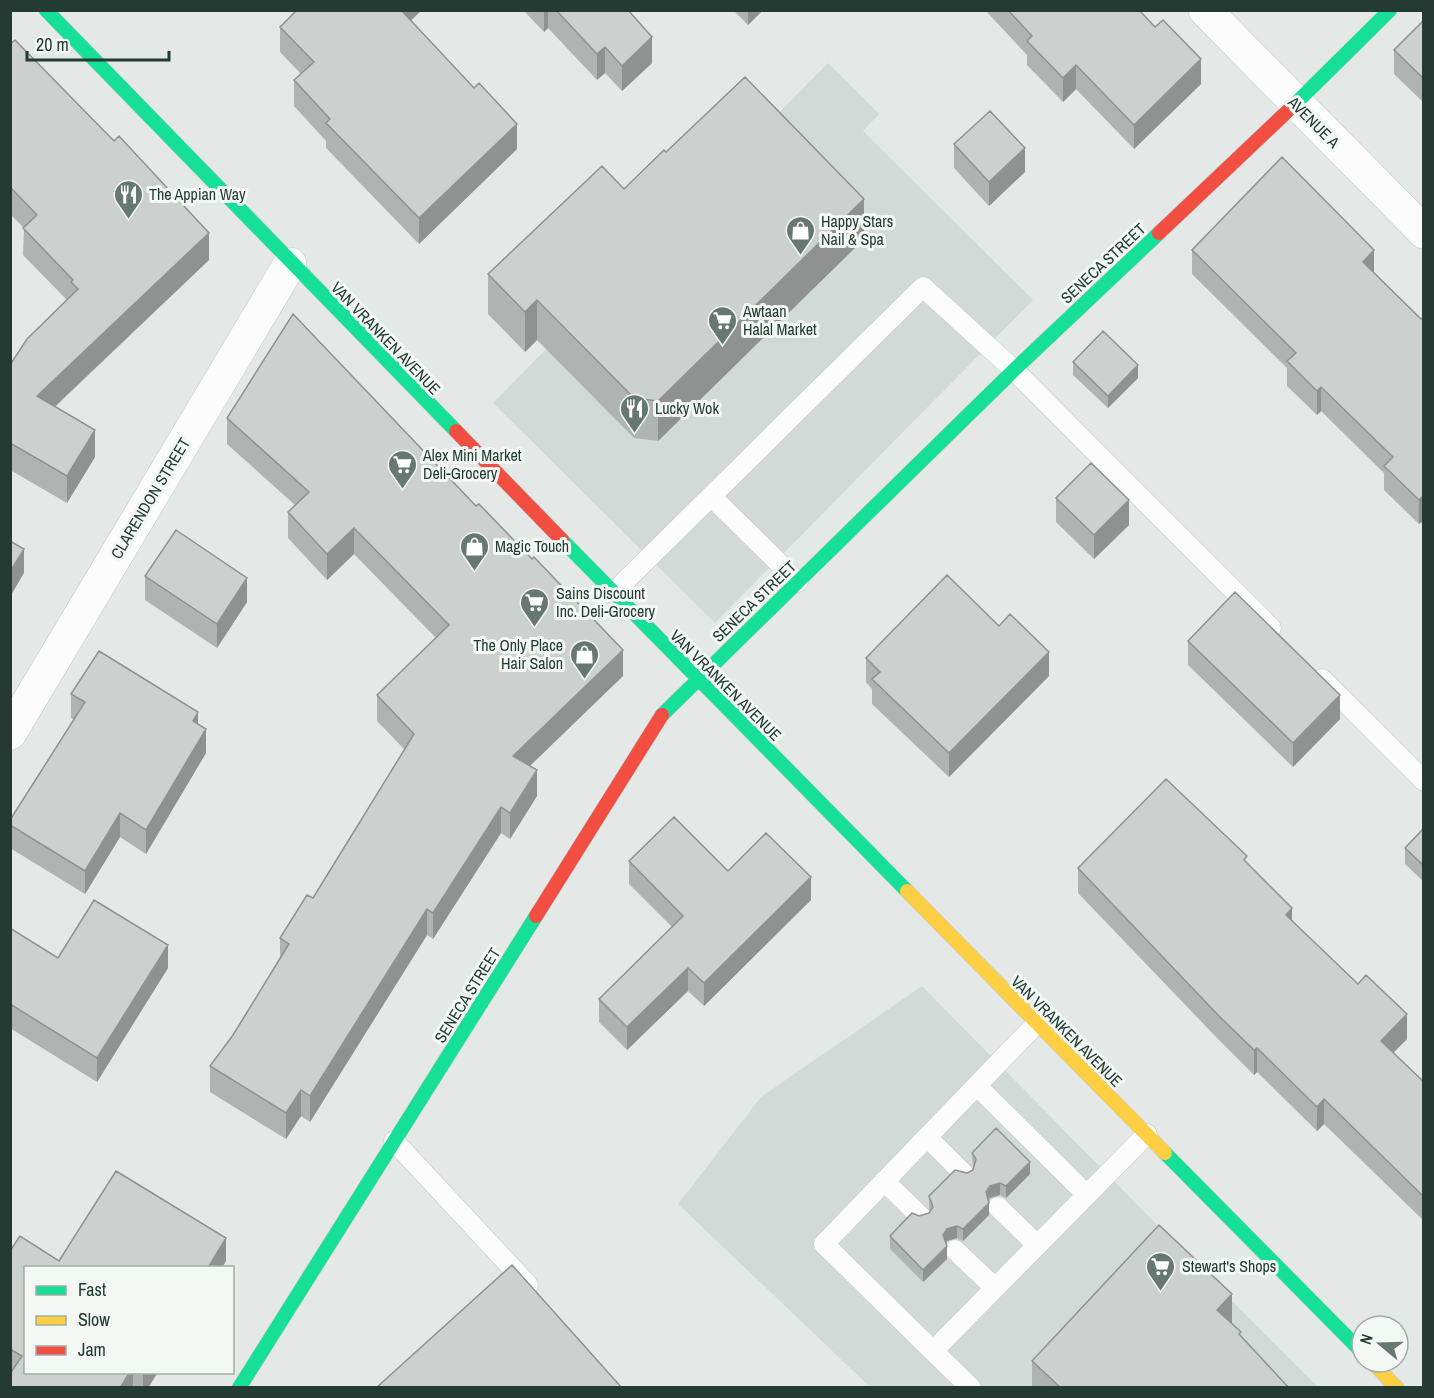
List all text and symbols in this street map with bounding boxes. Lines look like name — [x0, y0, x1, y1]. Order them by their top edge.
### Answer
scale bar — [27, 24, 170, 62]
text: 20 m — [36, 32, 69, 57]
street label: AVENUE A — [1283, 91, 1345, 153]
restaurant icon: The Appian Way — [112, 178, 144, 220]
place label: The Appian Way — [149, 183, 246, 205]
place label: Happy Stars Nail & Spa — [821, 210, 893, 250]
shop icon: Happy Stars Nail & Spa — [784, 214, 816, 256]
street label: SENECA STREET — [1056, 218, 1150, 308]
street label: VAN VRANKEN AVENUE — [326, 277, 446, 399]
place label: Awtaan Halal Market — [742, 300, 817, 340]
supermarket icon: Awtaan Halal Market — [706, 304, 738, 346]
restaurant icon: Lucky Wok — [618, 392, 650, 434]
place label: Lucky Wok — [655, 397, 719, 419]
street label: CLARENDON STREET — [105, 433, 195, 563]
place label: Alex Mini Market Deli-Grocery — [422, 444, 522, 484]
supermarket icon: Alex Mini Market Deli-Grocery — [386, 448, 418, 490]
shop icon: Magic Touch — [458, 530, 490, 572]
place label: Magic Touch — [495, 535, 569, 557]
street label: SENECA STREET — [707, 555, 801, 647]
place label: Sains Discount Inc. Deli-Grocery — [556, 582, 656, 622]
supermarket icon: Sains Discount Inc. Deli-Grocery — [519, 586, 551, 628]
street label: VAN VRANKEN AVENUE — [666, 625, 786, 745]
place label: The Only Place Hair Salon — [473, 634, 563, 674]
shop icon: The Only Place Hair Salon — [568, 638, 600, 680]
street label: SENECA STREET — [429, 943, 505, 1047]
street label: VAN VRANKEN AVENUE — [1007, 971, 1127, 1091]
supermarket icon: Stewart's Shops — [1145, 1250, 1177, 1292]
place label: Stewart's Shops — [1182, 1255, 1276, 1277]
legend — [24, 1266, 234, 1374]
text: Fast — [78, 1277, 106, 1302]
text: Slow — [78, 1307, 110, 1332]
north arrow — [1350, 1314, 1410, 1374]
text: N — [1354, 1331, 1378, 1347]
text: Jam — [78, 1337, 106, 1362]

